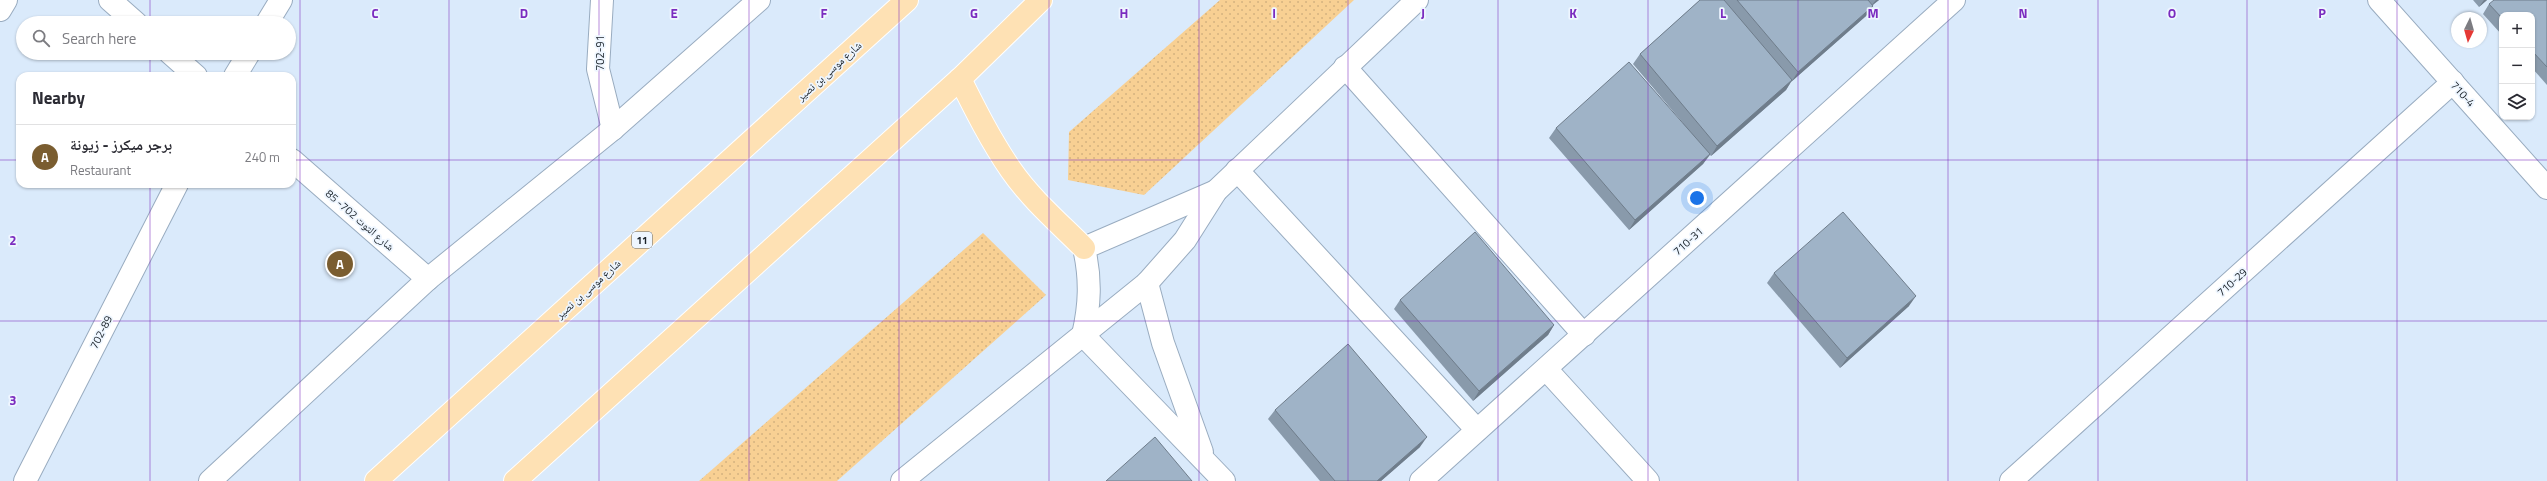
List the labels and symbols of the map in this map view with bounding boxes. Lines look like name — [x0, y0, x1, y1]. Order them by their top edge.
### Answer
text: C — [371, 3, 379, 23]
text: D — [520, 3, 528, 23]
text: E — [670, 3, 678, 23]
text: F — [821, 3, 828, 23]
text: G — [970, 3, 978, 23]
text: H — [1120, 3, 1128, 23]
text: I — [1272, 3, 1276, 23]
text: J — [1421, 3, 1425, 23]
text: K — [1569, 3, 1577, 23]
text: L — [1720, 3, 1726, 23]
text: M — [1867, 3, 1879, 23]
text: N — [2018, 3, 2028, 23]
text: O — [2168, 3, 2176, 23]
text: P — [2318, 3, 2326, 23]
north arrow — [2451, 12, 2487, 48]
street label: 702-91 — [592, 35, 608, 71]
street label: شارع موسى بن نصير — [792, 37, 865, 105]
street label: 710-4 — [2447, 78, 2479, 110]
street label: شارع التوت 702- 85 — [322, 186, 398, 254]
your location — [1687, 188, 1707, 208]
street label: 710-31 — [1669, 223, 1707, 259]
text: 2 — [9, 230, 17, 250]
road number: 11 — [632, 232, 652, 248]
pin: A — [327, 249, 353, 279]
street label: شارع موسى بن نصير — [551, 255, 624, 323]
street label: 710-29 — [2213, 264, 2251, 300]
street label: 702-89 — [86, 312, 116, 352]
text: 3 — [9, 390, 17, 410]

